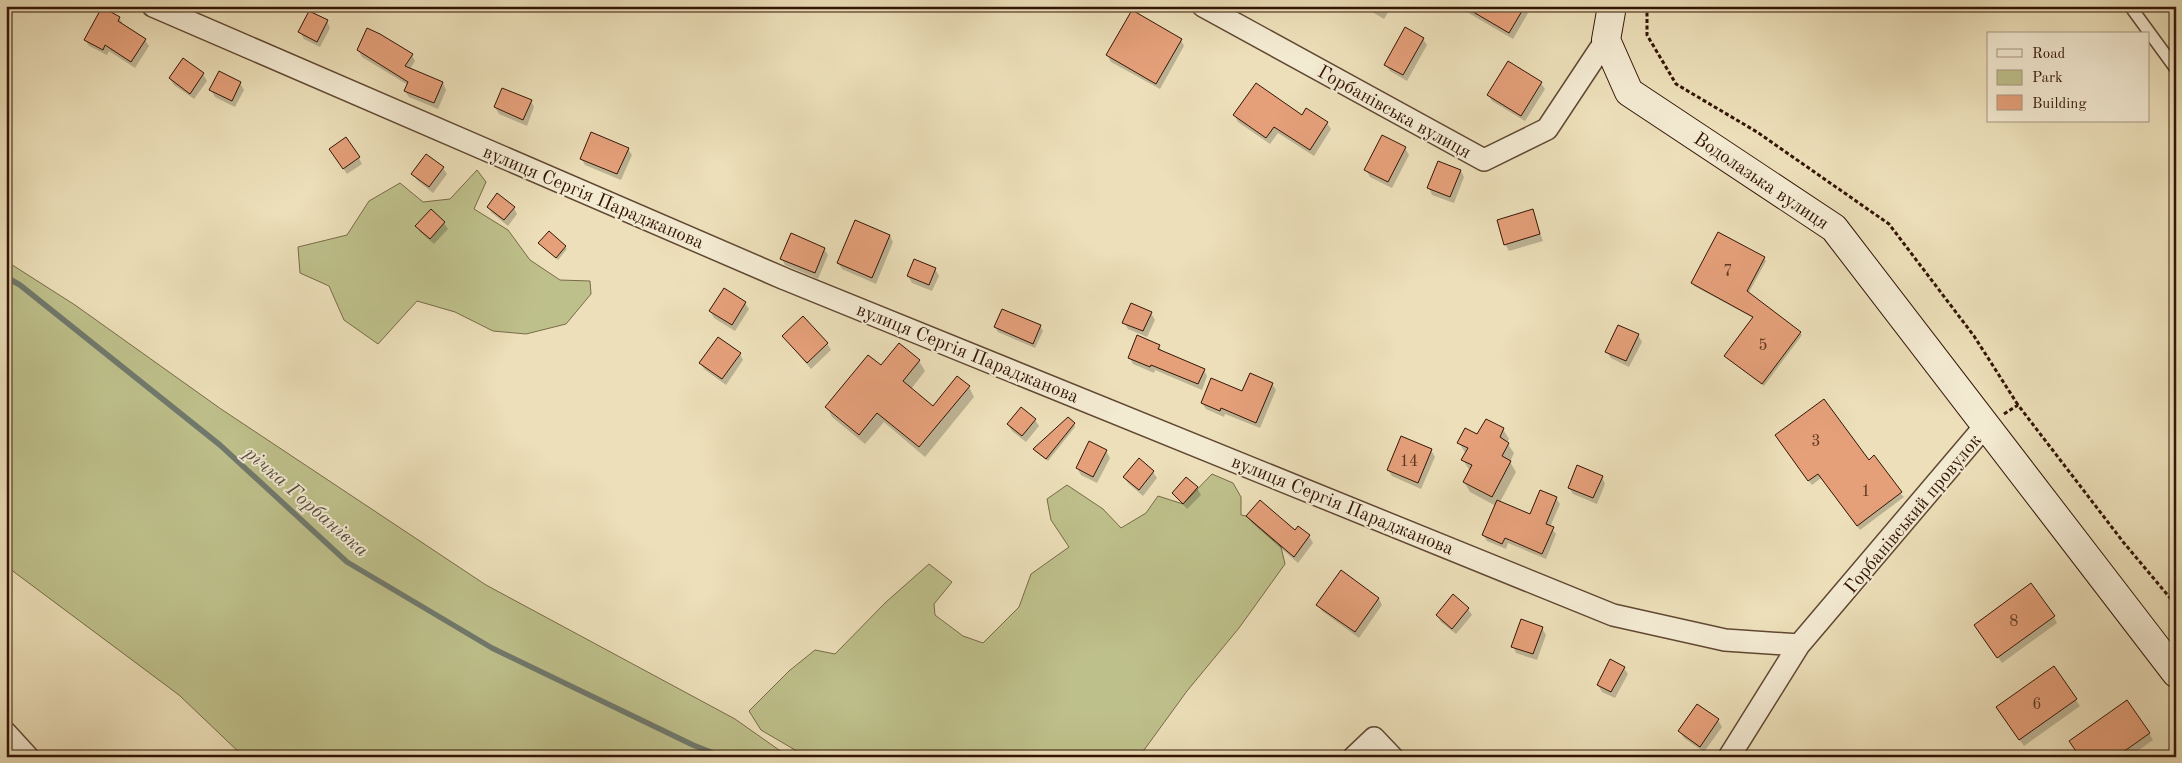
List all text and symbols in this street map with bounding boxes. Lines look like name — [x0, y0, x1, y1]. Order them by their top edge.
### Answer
legend — [1987, 32, 2150, 122]
text: Road — [2032, 47, 2066, 62]
street label: Горбанівська вулиця — [1314, 63, 1474, 163]
text: Park — [2032, 71, 2063, 86]
text: Building — [2032, 97, 2087, 112]
street label: Водолазька вулиця — [1690, 130, 1832, 234]
street label: вулиця Сергія Параджанова — [480, 143, 707, 254]
house number: 7 — [1723, 264, 1733, 280]
street label: вулиця Сергія Параджанова — [853, 301, 1081, 408]
house number: 5 — [1758, 338, 1768, 354]
street label: Горбанівський провулок — [1842, 431, 1986, 598]
house number: 3 — [1811, 434, 1821, 450]
water label: річка Горбанівка — [238, 442, 372, 562]
street label: вулиця Сергія Параджанова — [1228, 453, 1456, 560]
house number: 14 — [1400, 454, 1418, 470]
house number: 1 — [1861, 484, 1871, 500]
house number: 8 — [2009, 614, 2019, 630]
house number: 6 — [2032, 697, 2042, 713]

